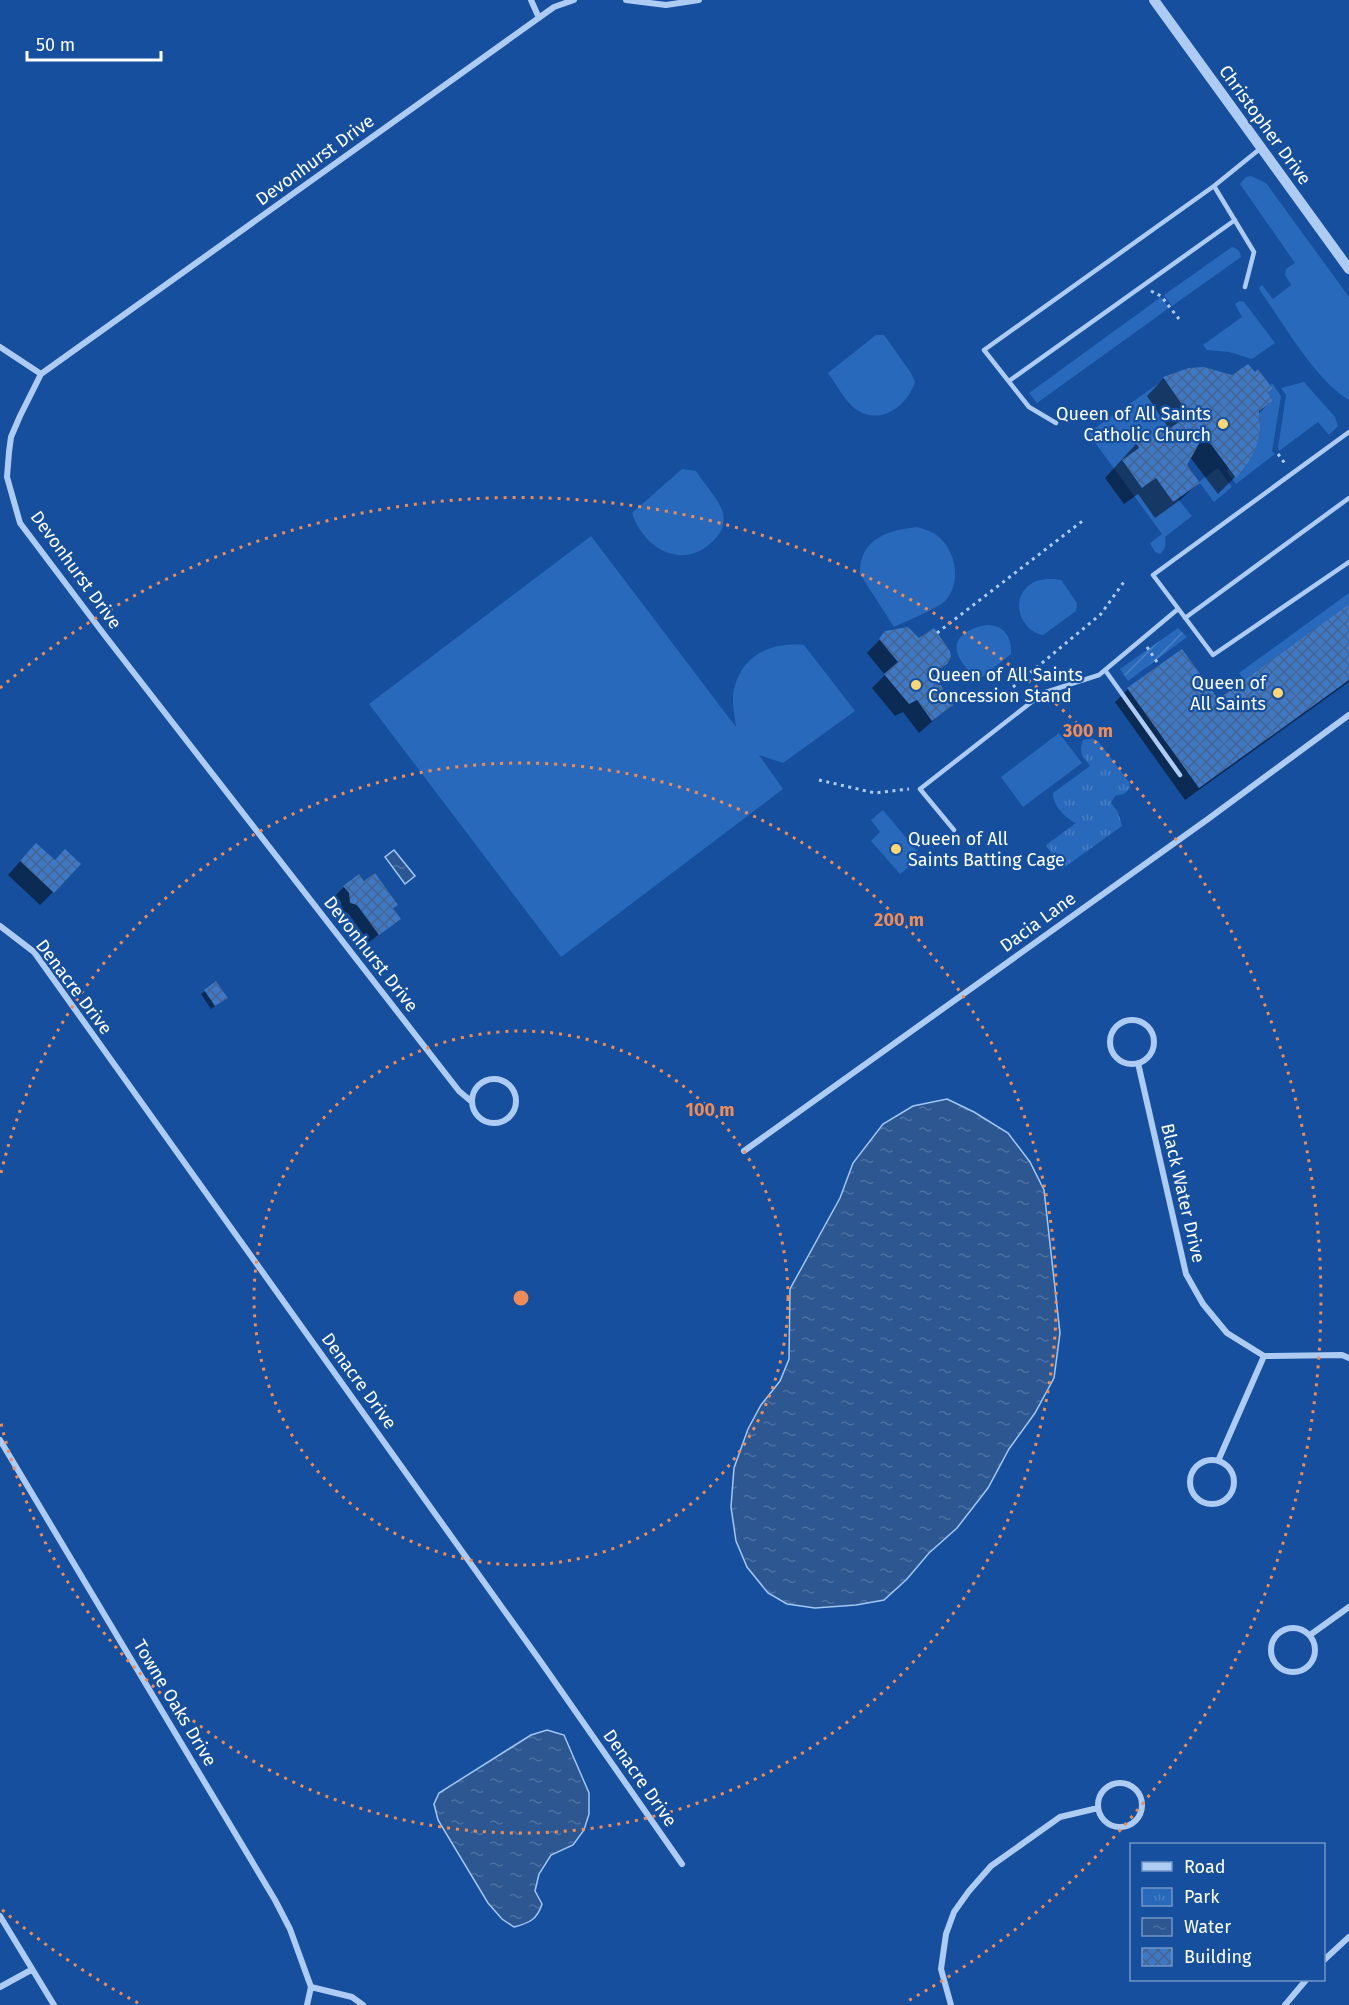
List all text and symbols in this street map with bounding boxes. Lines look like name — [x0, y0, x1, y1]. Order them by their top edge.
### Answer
scale bar — [27, 24, 160, 62]
text: 50 m — [36, 34, 75, 56]
street label: Christopher Drive — [1214, 61, 1316, 189]
street label: Devonhurst Drive — [252, 110, 378, 210]
place label: Queen of All Saints Catholic Church — [1056, 403, 1211, 446]
marker: Queen of All Saints Catholic Church — [1216, 417, 1230, 431]
street label: Devonhurst Drive — [26, 507, 126, 633]
place label: Queen of All Saints Concession Stand — [928, 664, 1083, 707]
place label: Queen of All Saints — [1190, 672, 1268, 715]
marker: Queen of All Saints Concession Stand — [909, 678, 923, 692]
marker: Queen of All Saints — [1271, 686, 1285, 700]
text: 300 m — [1062, 720, 1113, 742]
place label: Queen of All Saints Batting Cage — [908, 828, 1065, 871]
marker: Queen of All Saints Batting Cage — [889, 842, 903, 856]
street label: Dacia Lane — [996, 887, 1080, 957]
street label: Devonhurst Drive — [319, 892, 423, 1016]
text: 200 m — [874, 909, 924, 931]
street label: Denacre Drive — [31, 935, 117, 1039]
text: 100 m — [686, 1099, 734, 1121]
street label: Black Water Drive — [1156, 1121, 1210, 1265]
centre of rings — [511, 1288, 531, 1308]
street label: Denacre Drive — [317, 1329, 401, 1433]
street label: Towne Oaks Drive — [129, 1636, 221, 1770]
street label: Denacre Drive — [598, 1725, 682, 1831]
legend — [1130, 1843, 1325, 1981]
text: Road — [1184, 1856, 1226, 1878]
text: Park — [1184, 1886, 1220, 1908]
text: Water — [1184, 1916, 1231, 1938]
text: Building — [1184, 1946, 1252, 1968]

